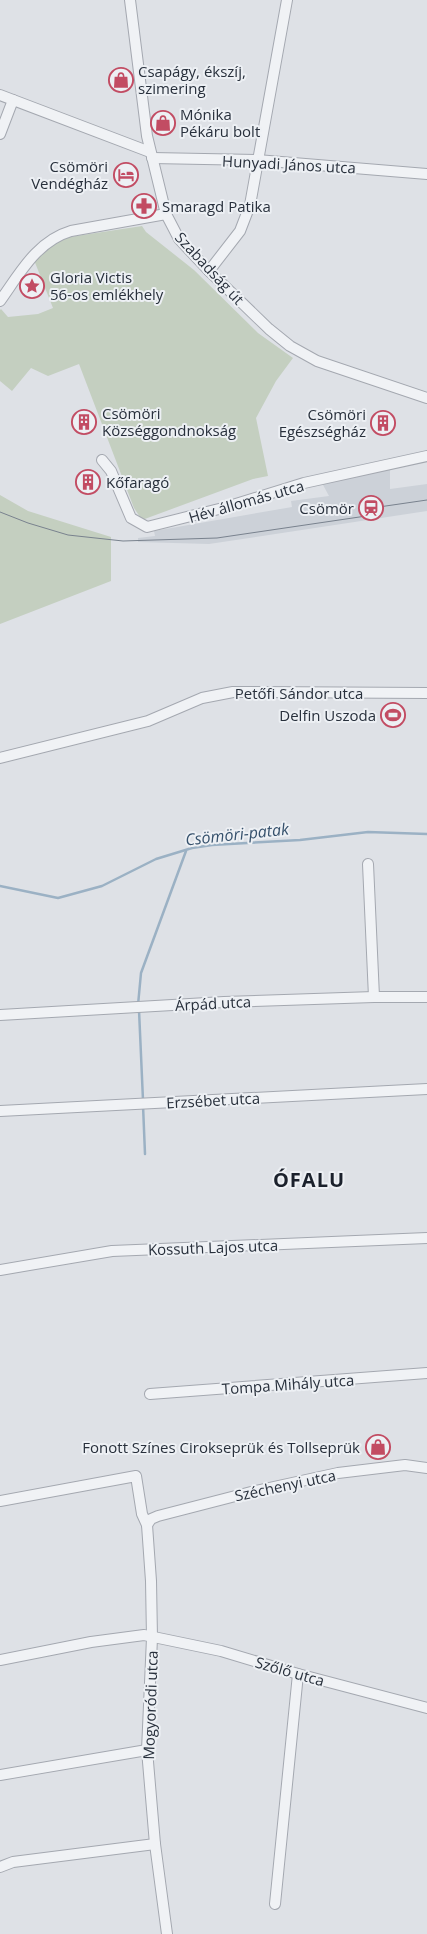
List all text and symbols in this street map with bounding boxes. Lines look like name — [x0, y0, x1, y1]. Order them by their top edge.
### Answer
place label: Csapágy, ékszíj, szimering — [138, 61, 246, 98]
shop icon: Csapágy, ékszíj, szimering — [108, 67, 134, 93]
place label: Mónika Pékáru bolt — [180, 104, 260, 141]
shop icon: Mónika Pékáru bolt — [150, 110, 176, 136]
street label: Hunyadi János utca — [222, 151, 356, 177]
place label: Csömöri Vendégház — [31, 156, 108, 193]
hotel icon: Csömöri Vendégház — [113, 162, 139, 188]
pharmacy icon: Smaragd Patika — [131, 193, 157, 219]
place label: Smaragd Patika — [162, 196, 271, 216]
street label: Szabadság út — [171, 227, 249, 309]
place label: Gloria Victis 56-os emlékhely — [50, 267, 164, 304]
place icon: Gloria Victis 56-os emlékhely — [19, 273, 45, 299]
place label: Csömöri Községgondnokság — [102, 403, 236, 440]
place label: Csömöri Egészségház — [279, 404, 366, 441]
building icon: Csömöri Községgondnokság — [71, 409, 97, 435]
building icon: Csömöri Egészségház — [370, 410, 396, 436]
building icon: Kőfaragó — [75, 469, 101, 495]
place label: Kőfaragó — [106, 472, 169, 492]
street label: Hév állomás utca — [186, 475, 306, 527]
station icon: Csömör — [358, 495, 384, 521]
place label: Csömör — [299, 498, 354, 518]
street label: Petőfi Sándor utca — [235, 683, 363, 703]
sports icon: Delfin Uszoda — [380, 702, 406, 728]
place label: Delfin Uszoda — [279, 705, 376, 725]
water label: Csömöri-patak — [184, 817, 291, 850]
street label: Árpád utca — [174, 991, 252, 1015]
street label: Erzsébet utca — [166, 1088, 260, 1112]
district label: ÓFALU — [273, 1166, 345, 1193]
street label: Kossuth Lajos utca — [148, 1235, 278, 1259]
street label: Tompa Mihály utca — [221, 1369, 355, 1399]
shop icon: Fonott Színes Cirokseprük és Tollseprük — [365, 1434, 391, 1460]
place label: Fonott Színes Cirokseprük és Tollseprük — [82, 1437, 360, 1457]
street label: Széchenyi utca — [233, 1465, 337, 1505]
street label: Mogyoródi utca — [138, 1650, 162, 1760]
street label: Szőlő utca — [253, 1652, 327, 1690]

